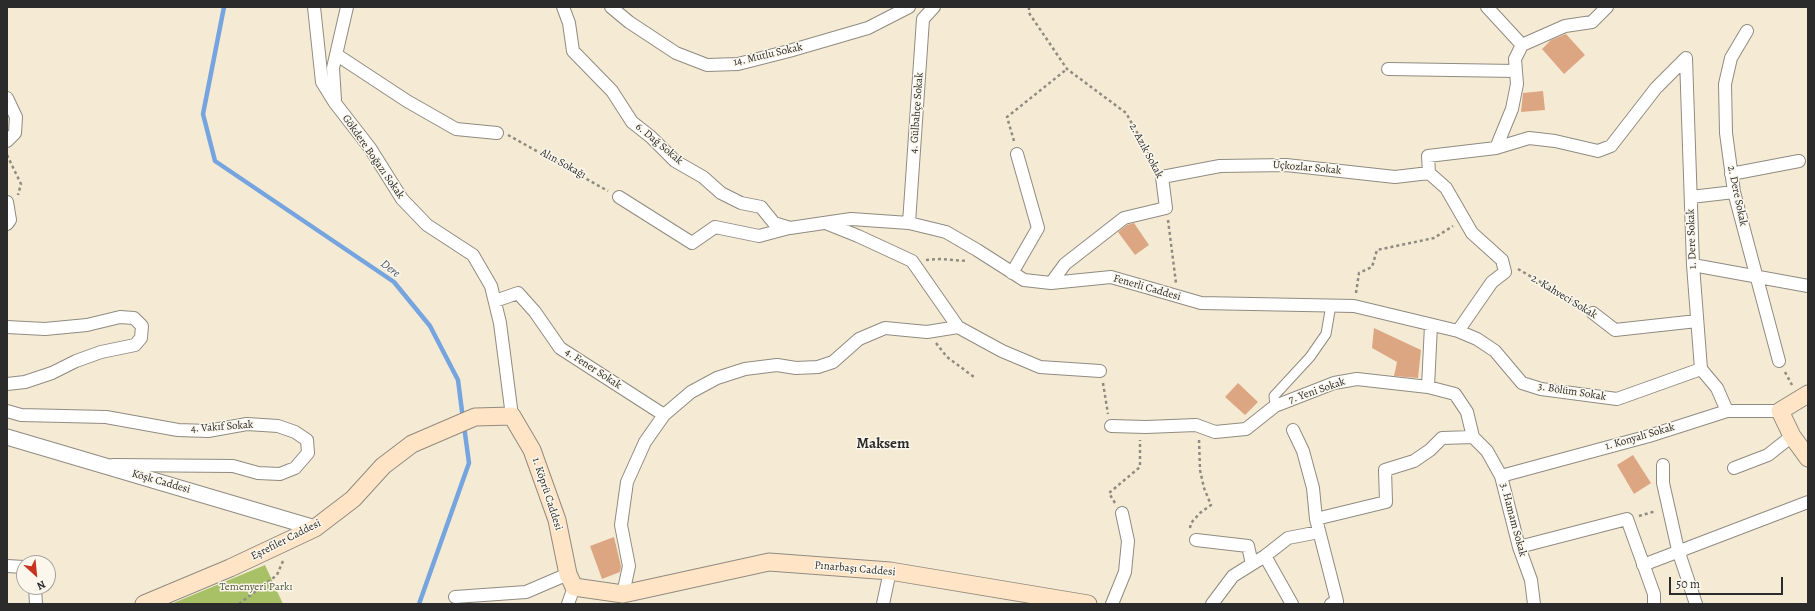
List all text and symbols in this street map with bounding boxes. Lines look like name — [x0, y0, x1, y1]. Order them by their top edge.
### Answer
street label: 14. Mutlu Sokak — [732, 41, 804, 69]
street label: 4. Gülbahçe Sokak — [908, 72, 926, 154]
street label: Gökdere Boğazı Sokak — [339, 112, 407, 202]
street label: 6. Dağ Sokak — [633, 120, 685, 168]
street label: 2. Azık Sokak — [1126, 121, 1166, 181]
street label: Alın Sokağı — [538, 146, 588, 182]
street label: Üçkozlar Sokak — [1272, 158, 1342, 178]
street label: 2. Dere Sokak — [1724, 165, 1750, 227]
street label: 1. Dere Sokak — [1684, 209, 1700, 269]
water label: Dere — [377, 257, 403, 281]
street label: Fenerli Caddesi — [1112, 272, 1182, 304]
street label: 2. Kahveci Sokak — [1529, 272, 1599, 322]
street label: 4. Fener Sokak — [562, 346, 624, 392]
street label: 7. Yeni Sokak — [1287, 375, 1347, 407]
street label: 3. Bölüm Sokak — [1537, 380, 1607, 404]
street label: 4. Vakıf Sokak — [190, 418, 254, 436]
street label: 1. Konyalı Sokak — [1604, 421, 1676, 453]
district label: Maksem — [856, 435, 910, 453]
street label: 1. Köprü Caddesi — [529, 456, 565, 532]
street label: Köşk Caddesi — [130, 467, 192, 497]
street label: 3. Hamam Sokak — [1497, 482, 1529, 558]
street label: Eşrefiler Caddesi — [249, 517, 323, 563]
north arrow — [16, 555, 56, 595]
street label: Pınarbaşı Caddesi — [814, 559, 896, 579]
scale bar — [1671, 569, 1785, 595]
text: 50 m — [1676, 576, 1700, 592]
text: N — [34, 577, 48, 594]
park label: Temenyeri Parkı — [219, 580, 293, 594]

